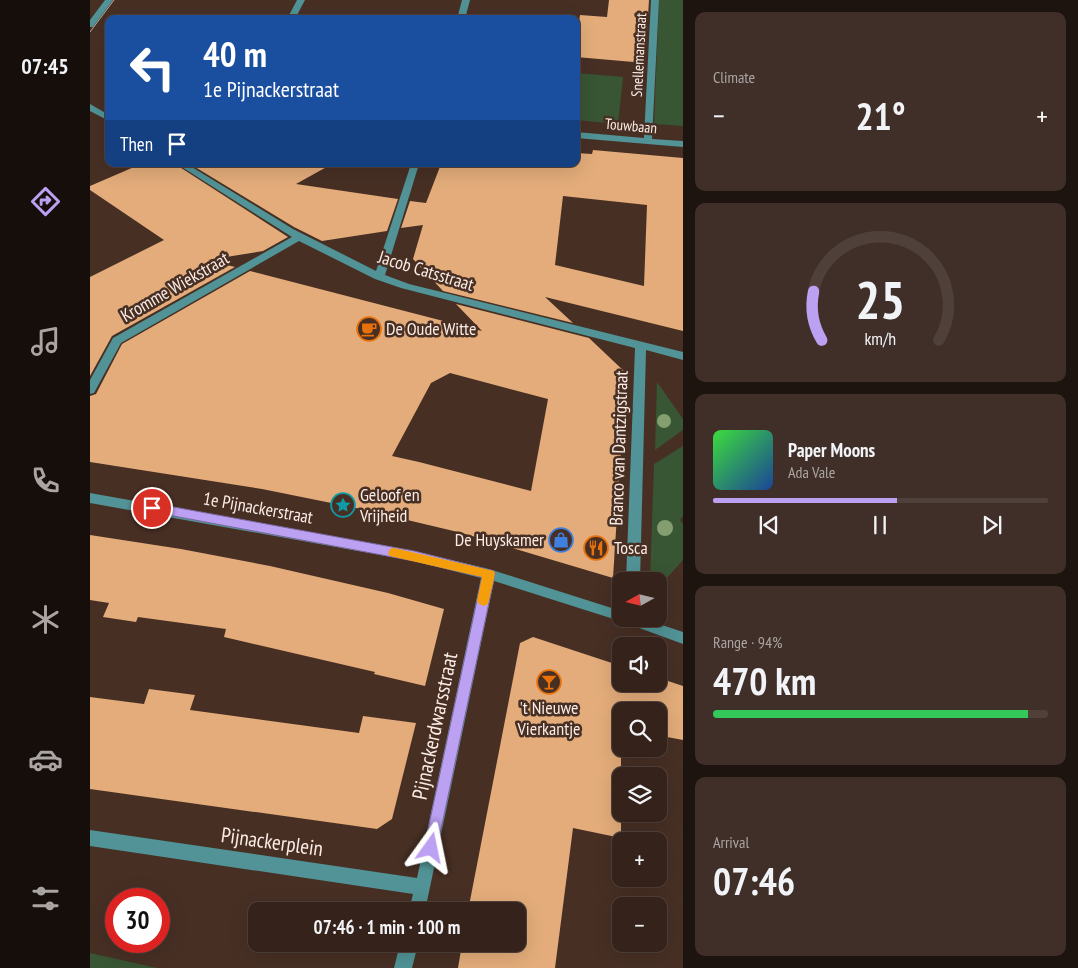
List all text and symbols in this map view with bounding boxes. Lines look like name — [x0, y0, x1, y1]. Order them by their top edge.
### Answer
street label: Snellemanstraat — [627, 12, 650, 97]
text: 40 m — [203, 31, 267, 77]
icon: left — [120, 35, 185, 100]
text: 07:45 — [21, 52, 69, 80]
text: Climate — [713, 67, 755, 87]
text: 1e Pijnackerstraat — [203, 75, 339, 103]
text: 21° — [855, 91, 906, 140]
text: − — [713, 97, 725, 134]
text: + — [1036, 97, 1048, 134]
street label: Touwbaan — [604, 114, 658, 137]
icon: arrive — [163, 130, 191, 158]
text: Then — [120, 132, 153, 156]
icon: directions — [28, 184, 63, 219]
street label: Jacob Catsstraat — [375, 245, 477, 296]
street label: Kromme Wiekstraat — [116, 246, 233, 327]
text: 25 — [856, 266, 905, 333]
cafe icon: De Oude Witte — [356, 316, 382, 342]
place label: De Oude Witte — [386, 317, 476, 340]
icon: music — [28, 324, 63, 359]
text: km/h — [865, 327, 896, 350]
street label: Branco van Dantzigstraat — [604, 370, 633, 526]
text: Paper Moons — [788, 438, 875, 462]
text: Ada Vale — [788, 462, 835, 482]
icon: phone — [28, 463, 63, 498]
place label: Geloof en Vrijheid — [359, 483, 420, 527]
pin — [131, 487, 173, 529]
street label: 1e Pijnackerstraat — [201, 487, 315, 528]
place icon: Geloof en Vrijheid — [330, 492, 356, 518]
icon: arrive — [138, 494, 166, 522]
icon: previous — [755, 511, 783, 539]
icon: pause — [866, 511, 894, 539]
icon: next — [978, 511, 1006, 539]
shop icon: De Huyskamer — [548, 527, 574, 553]
place label: De Huyskamer — [455, 528, 544, 551]
restaurant icon: Tosca — [583, 535, 609, 561]
place label: Tosca — [614, 536, 648, 559]
north arrow — [612, 572, 668, 628]
map controls — [612, 572, 667, 952]
icon: climate — [28, 602, 63, 637]
text: Range · 94% — [713, 632, 782, 652]
button: sound — [612, 637, 667, 692]
street label: Pijnackerdwarsstraat — [406, 650, 463, 802]
text: 470 km — [713, 656, 816, 705]
bar icon: 't Nieuwe Vierkantje — [536, 669, 562, 695]
place label: 't Nieuwe Vierkantje — [517, 696, 580, 740]
button: search — [612, 702, 667, 757]
icon: car — [28, 742, 63, 777]
button: layers — [612, 767, 667, 822]
street label: Pijnackerplein — [219, 821, 325, 862]
position arrow — [404, 821, 456, 873]
button: + — [612, 832, 667, 887]
text: Arrival — [713, 832, 749, 852]
text: 07:46 — [713, 856, 795, 905]
icon: filters — [28, 881, 63, 916]
speed limit sign: 30 — [105, 888, 170, 953]
button: − — [612, 897, 667, 952]
text: 07:46 · 1 min · 100 m — [314, 915, 460, 939]

